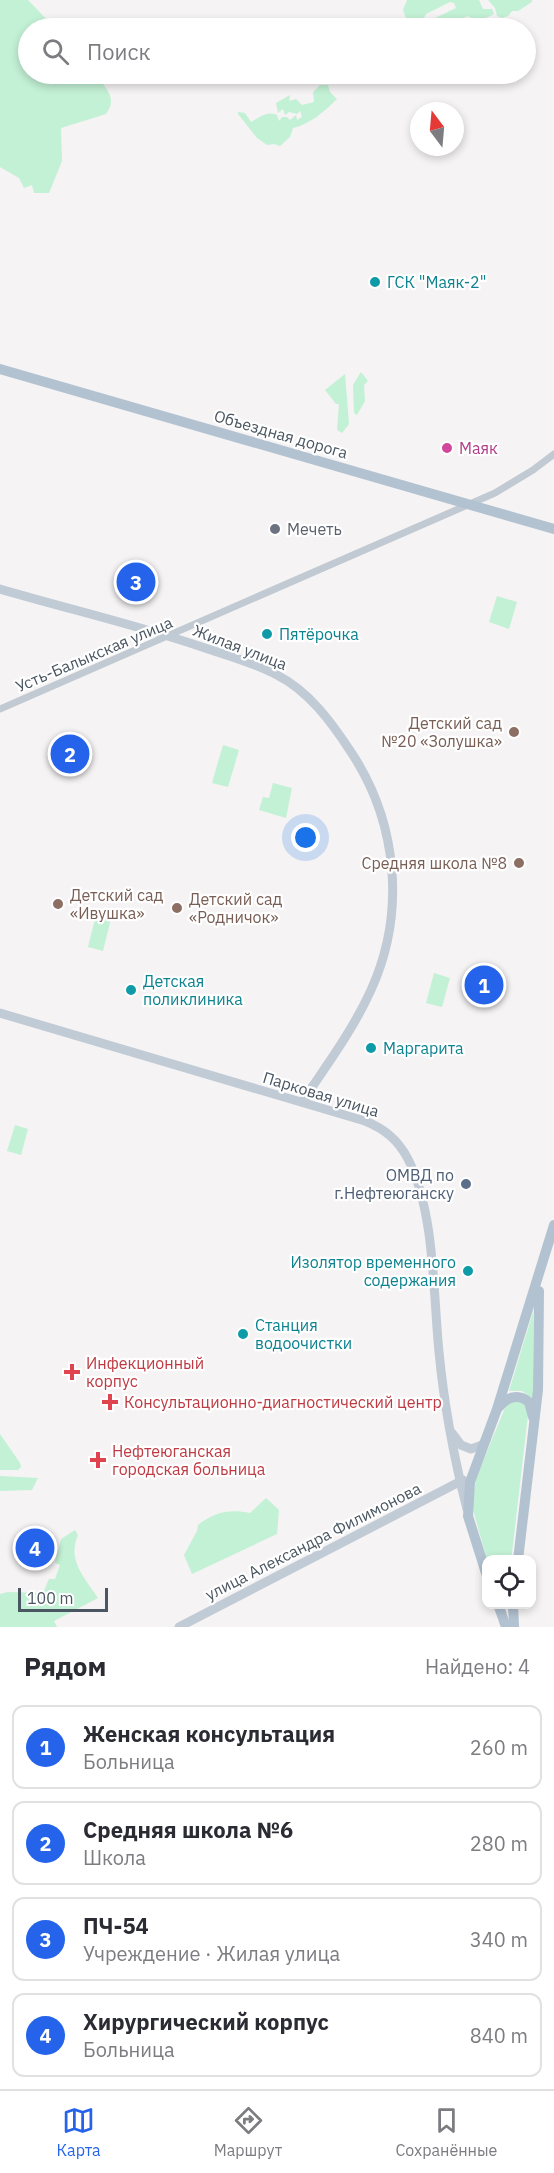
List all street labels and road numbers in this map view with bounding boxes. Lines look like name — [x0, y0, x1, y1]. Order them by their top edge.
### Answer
street label: Объездная дорога — [212, 405, 351, 463]
street label: Усть-Балыкская улица — [12, 612, 176, 696]
street label: Жилая улица — [190, 620, 290, 674]
street label: Парковая улица — [260, 1067, 382, 1121]
street label: улица Александра Филимонова — [202, 1478, 425, 1604]

